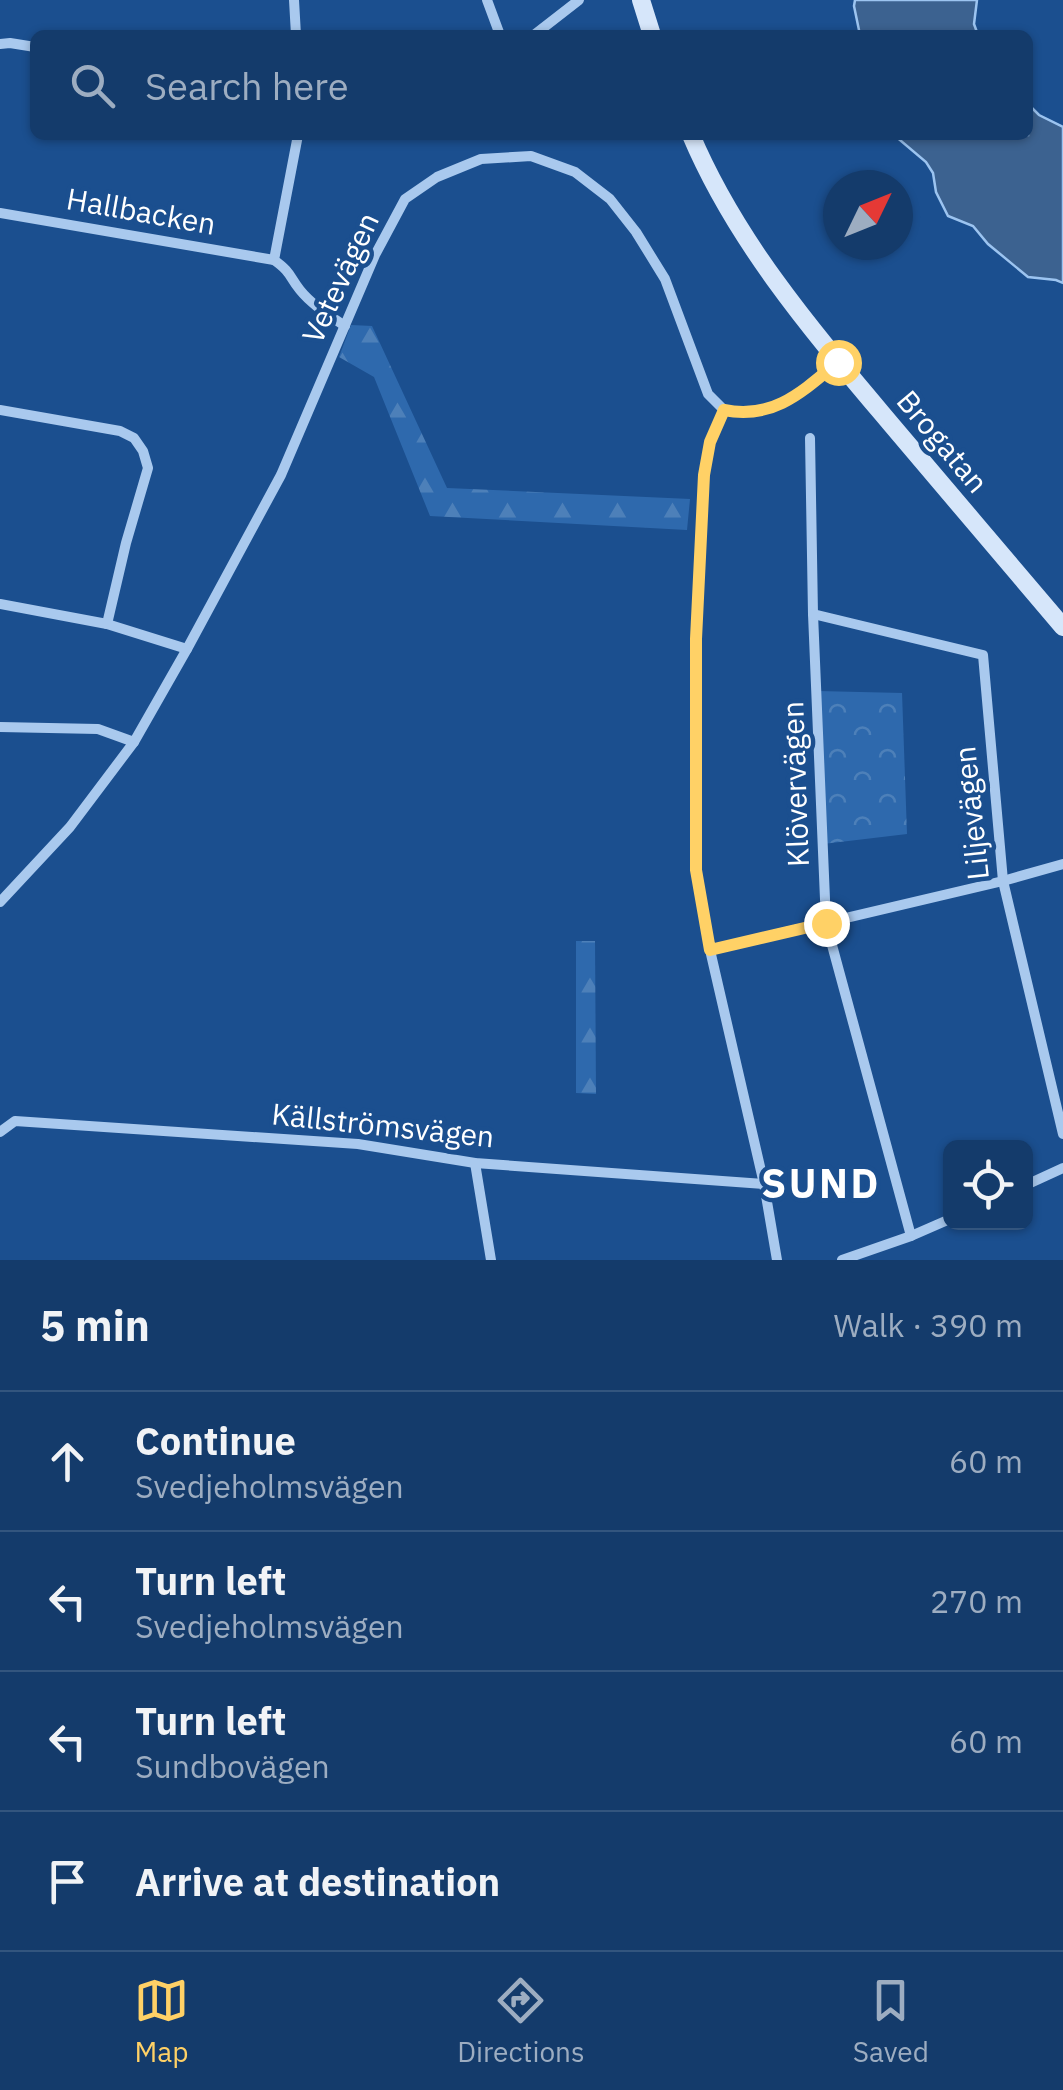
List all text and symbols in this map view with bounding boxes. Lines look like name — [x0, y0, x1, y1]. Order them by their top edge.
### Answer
search box — [30, 30, 1033, 140]
icon: search — [65, 58, 120, 113]
text: Search here — [145, 61, 349, 110]
north arrow — [823, 170, 913, 260]
street label: Hallbacken — [64, 178, 219, 243]
street label: Vetevägen — [292, 206, 387, 349]
route start — [816, 340, 862, 386]
street label: Brogatan — [889, 382, 997, 501]
street label: Klövervägen — [772, 701, 817, 868]
street label: Liljevägen — [944, 744, 997, 882]
route end — [804, 901, 850, 947]
street label: Källströmsvägen — [270, 1093, 496, 1156]
map controls — [943, 1140, 1033, 1230]
button: locate — [943, 1140, 1033, 1230]
district label: SUND — [761, 1157, 881, 1209]
text: 5 min — [40, 1298, 150, 1353]
text: Walk · 390 m — [834, 1304, 1023, 1346]
text: Continue — [135, 1416, 296, 1465]
icon: ahead — [40, 1434, 95, 1489]
text: 60 m — [949, 1440, 1023, 1482]
text: Svedjeholmsvägen — [135, 1465, 404, 1507]
text: Turn left — [135, 1556, 286, 1605]
icon: left — [40, 1574, 95, 1629]
text: 270 m — [930, 1580, 1023, 1622]
text: Svedjeholmsvägen — [135, 1605, 404, 1647]
text: Turn left — [135, 1696, 286, 1745]
icon: left — [40, 1714, 95, 1769]
text: 60 m — [949, 1720, 1023, 1762]
text: Sundbovägen — [135, 1745, 330, 1787]
icon: arrive — [40, 1854, 95, 1909]
text: Arrive at destination — [135, 1857, 500, 1906]
tab: Map — [134, 1973, 189, 2070]
tab: Directions — [457, 1973, 585, 2070]
tab: Saved — [853, 1973, 929, 2070]

